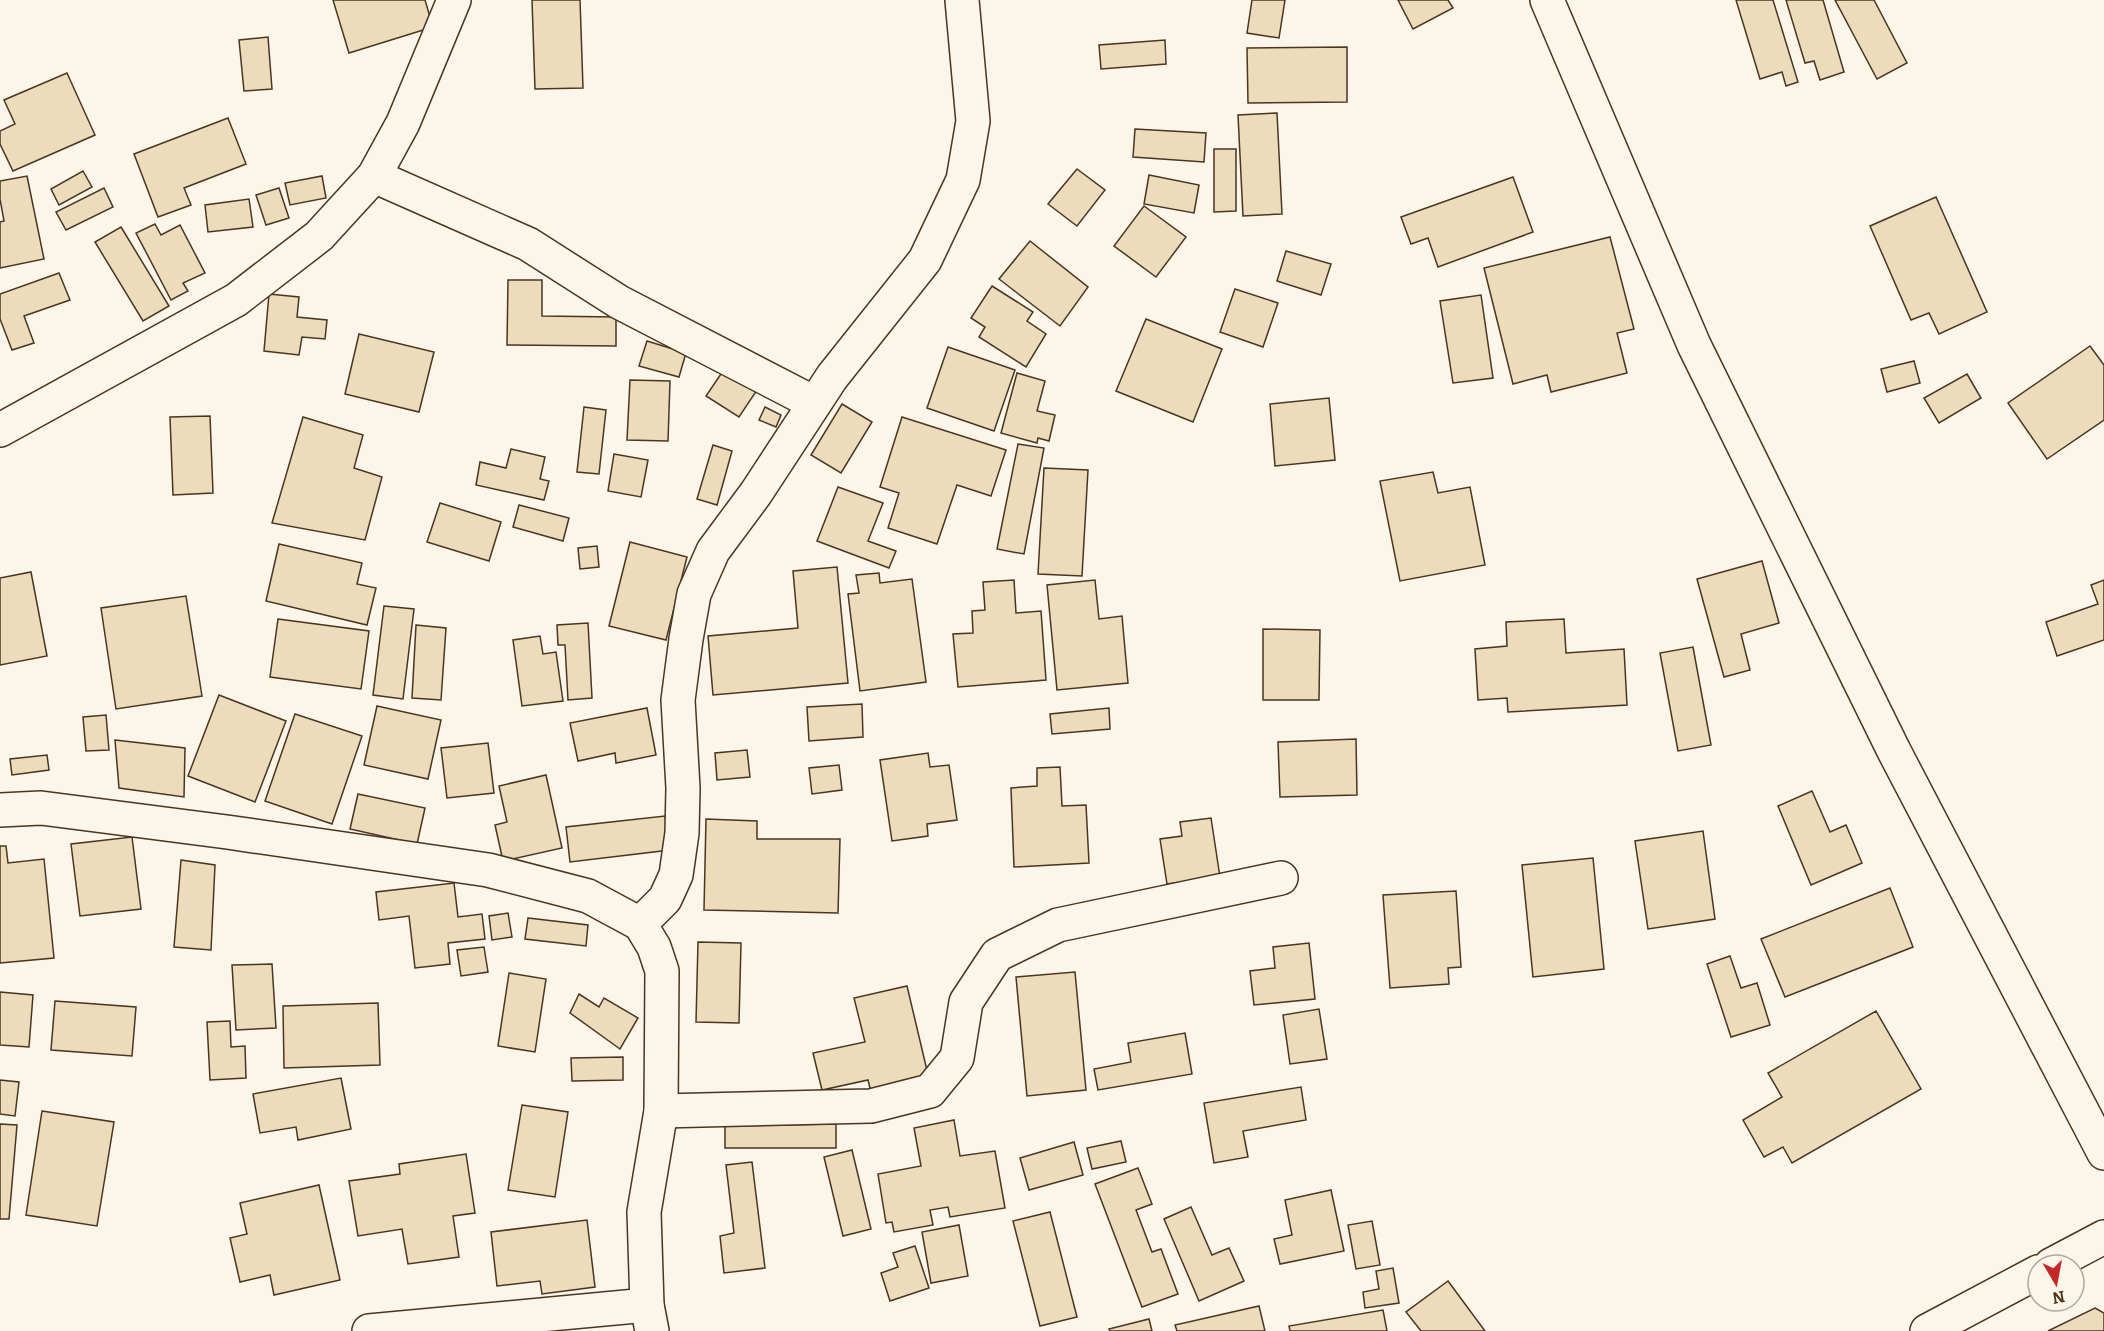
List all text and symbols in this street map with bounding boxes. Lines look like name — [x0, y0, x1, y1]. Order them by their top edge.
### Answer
north arrow — [2026, 1253, 2086, 1313]
text: N — [2051, 1287, 2066, 1308]

